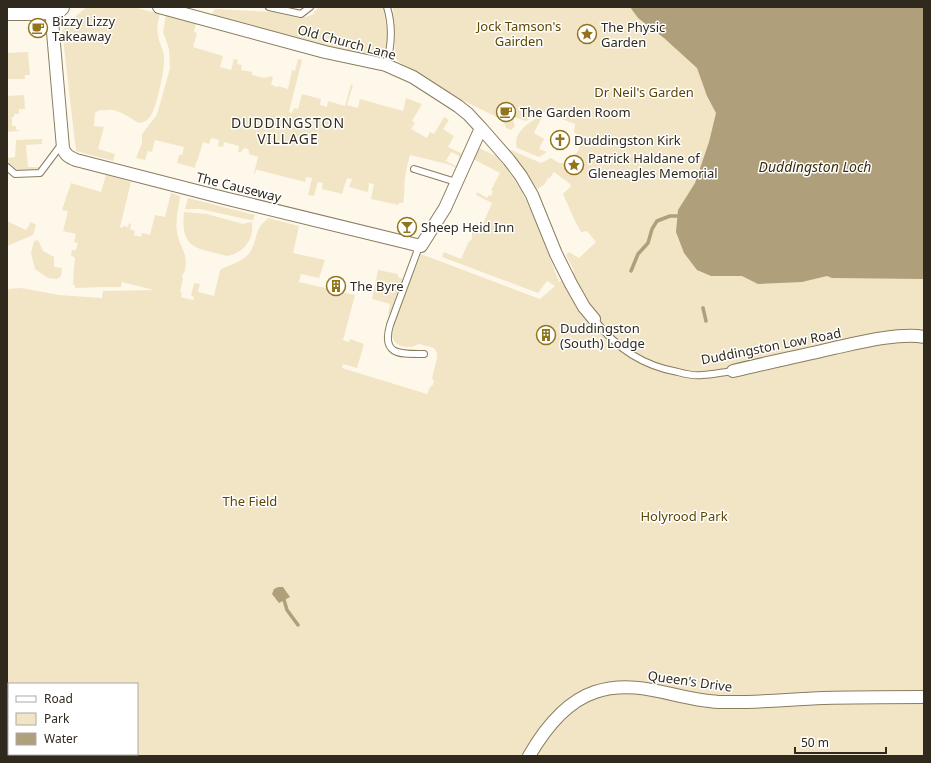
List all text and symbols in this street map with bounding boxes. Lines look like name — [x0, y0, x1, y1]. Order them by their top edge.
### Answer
place label: Bizzy Lizzy Takeaway — [52, 12, 115, 45]
cafe icon: Bizzy Lizzy Takeaway — [27, 17, 49, 39]
park label: Jock Tamson's Gairden — [475, 17, 561, 50]
place label: The Physic Garden — [601, 18, 665, 51]
street label: Old Church Lane — [296, 20, 398, 64]
place icon: The Physic Garden — [576, 23, 598, 45]
park label: Dr Neil's Garden — [594, 83, 694, 101]
cafe icon: The Garden Room — [495, 101, 517, 123]
place label: The Garden Room — [520, 103, 631, 121]
district label: DUDDINGSTON VILLAGE — [231, 113, 345, 148]
church icon: Duddingston Kirk — [549, 129, 571, 151]
place label: Duddingston Kirk — [574, 131, 681, 149]
place label: Patrick Haldane of Gleneagles Memorial — [588, 149, 718, 182]
place icon: Patrick Haldane of Gleneagles Memorial — [563, 154, 585, 176]
water label: Duddingston Loch — [759, 157, 871, 176]
street label: The Causeway — [195, 168, 284, 206]
bar icon: Sheep Heid Inn — [396, 216, 418, 238]
place label: Sheep Heid Inn — [421, 218, 514, 236]
building icon: The Byre — [325, 275, 347, 297]
place label: The Byre — [350, 277, 404, 295]
place label: Duddingston (South) Lodge — [560, 319, 645, 352]
building icon: Duddingston (South) Lodge — [535, 324, 557, 346]
street label: Duddingston Low Road — [699, 324, 843, 368]
park label: The Field — [223, 492, 277, 510]
park label: Holyrood Park — [640, 507, 728, 525]
street label: Queen's Drive — [647, 666, 733, 696]
legend — [8, 683, 138, 755]
text: Road — [44, 690, 73, 707]
text: Park — [44, 710, 70, 727]
scale bar — [795, 729, 886, 755]
text: Water — [44, 730, 78, 747]
text: 50 m — [801, 734, 829, 751]

